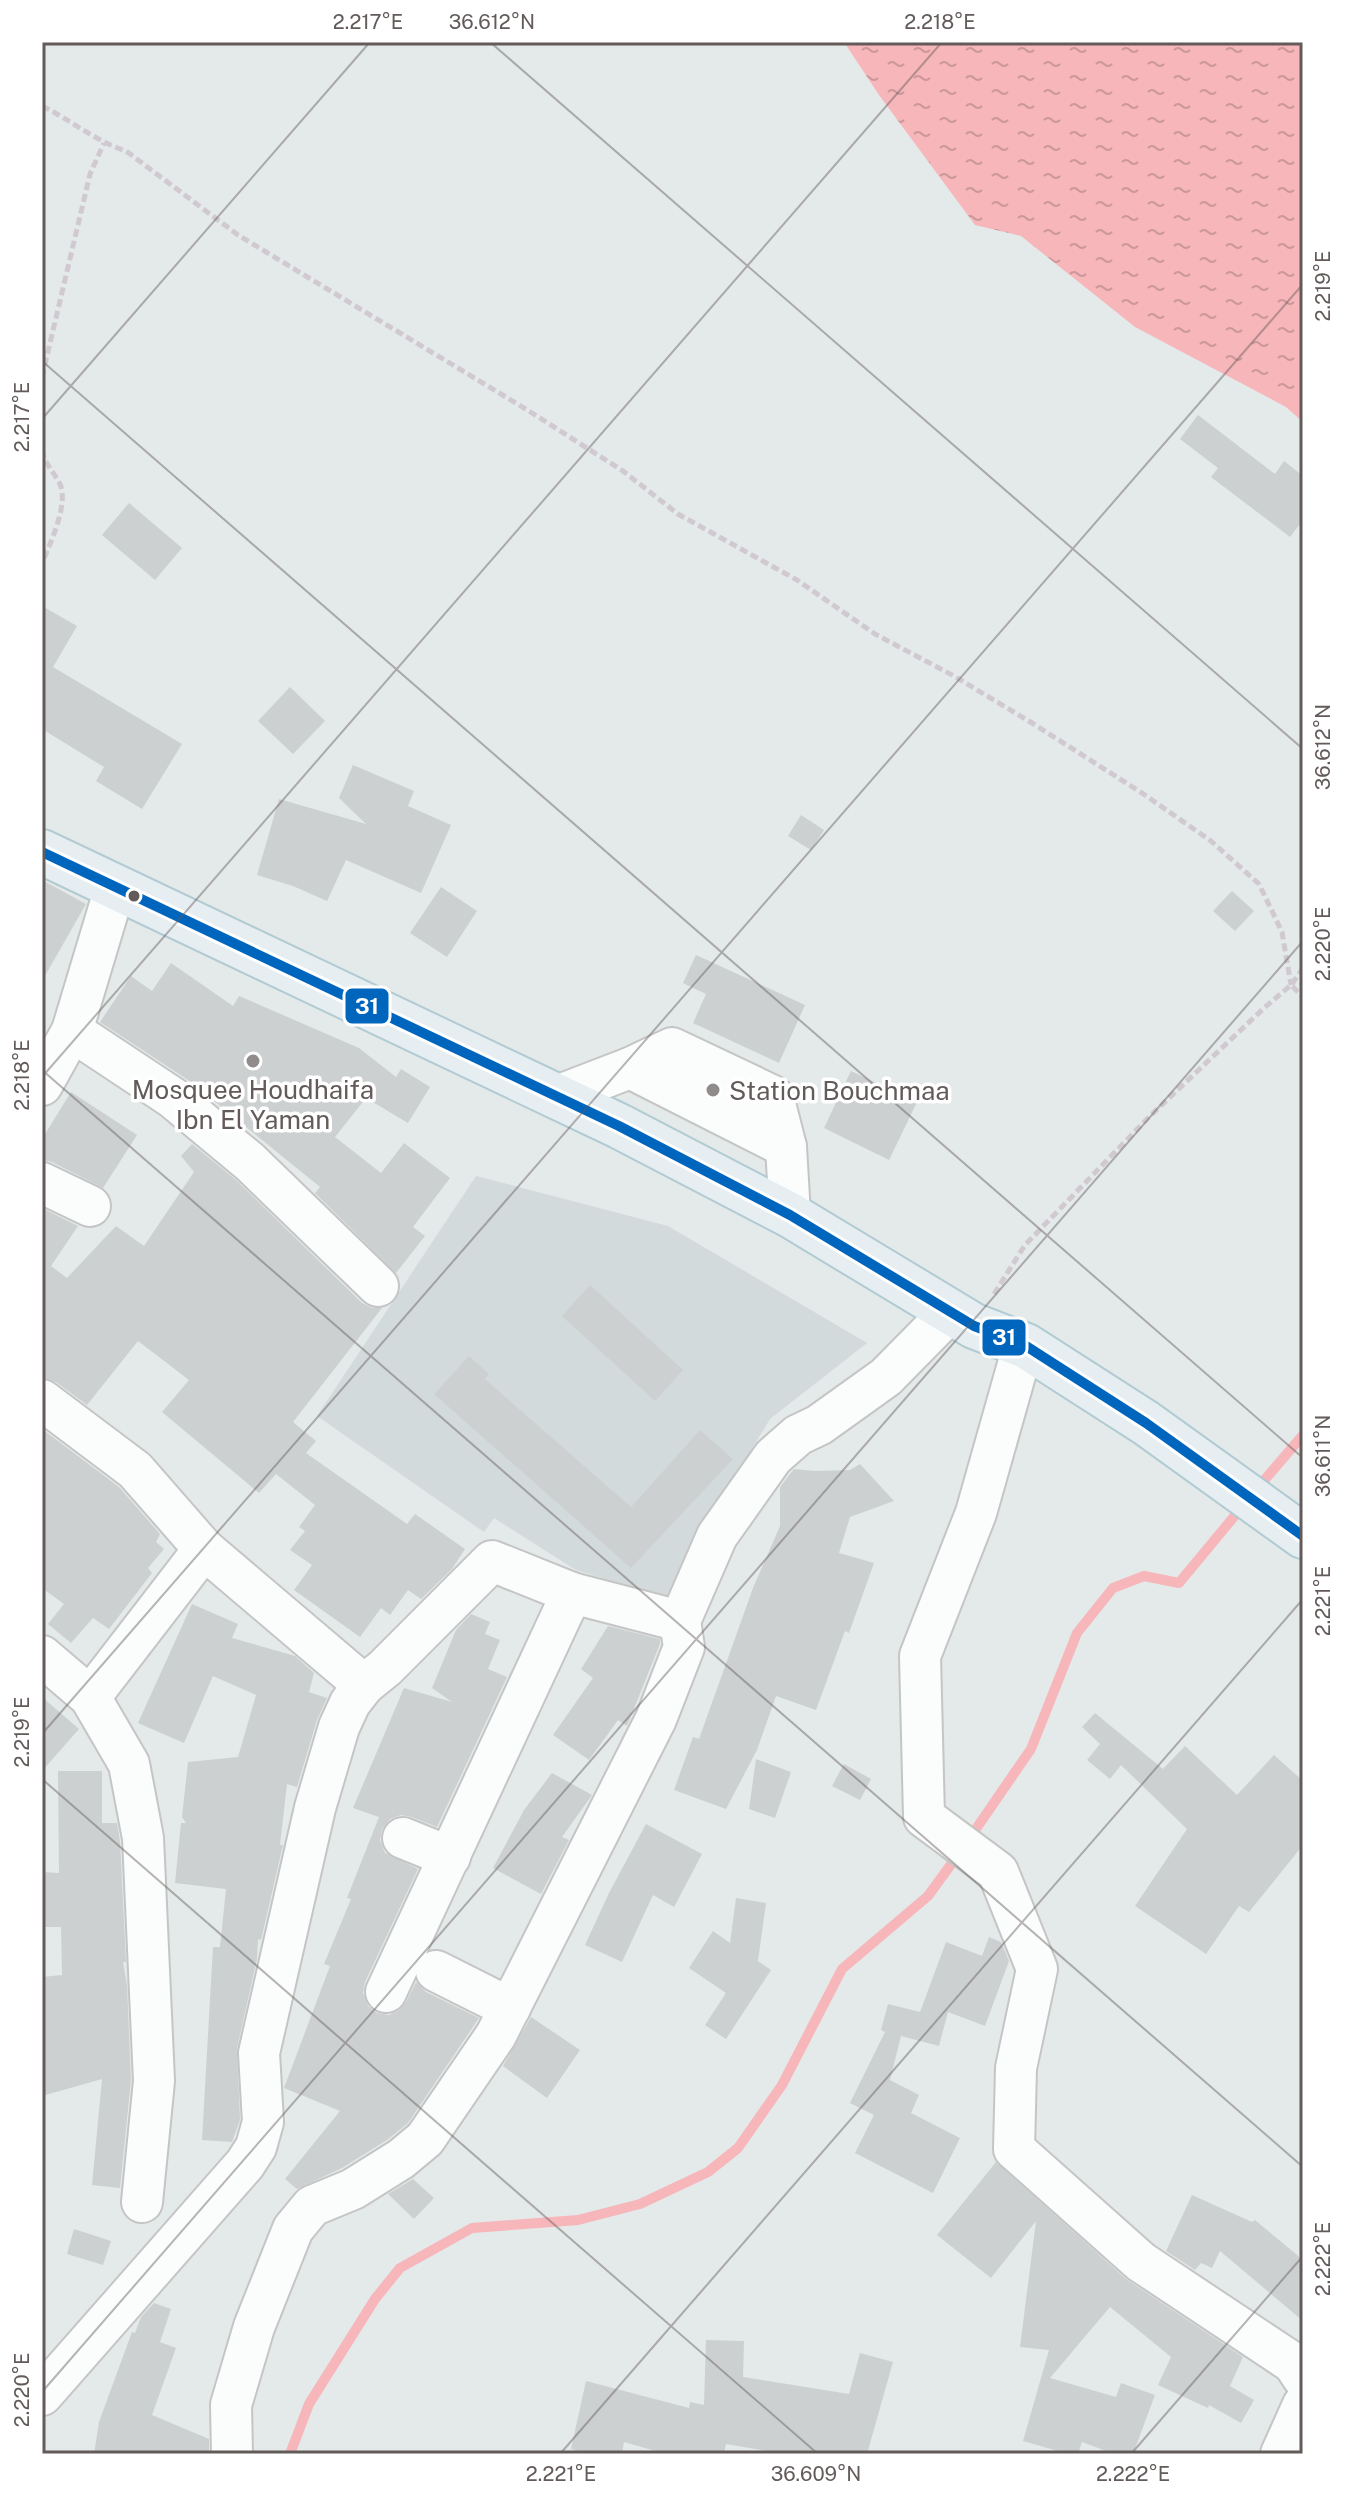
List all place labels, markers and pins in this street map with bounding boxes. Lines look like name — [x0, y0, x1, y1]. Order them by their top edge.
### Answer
unlabelled marker — [126, 888, 142, 904]
marker: Mosquee Houdhaifa Ibn El Yaman — [244, 1052, 262, 1070]
place label: Mosquee Houdhaifa Ibn El Yaman — [132, 1074, 374, 1135]
place label: Station Bouchmaa — [729, 1075, 950, 1106]
marker: Station Bouchmaa — [704, 1081, 722, 1099]

